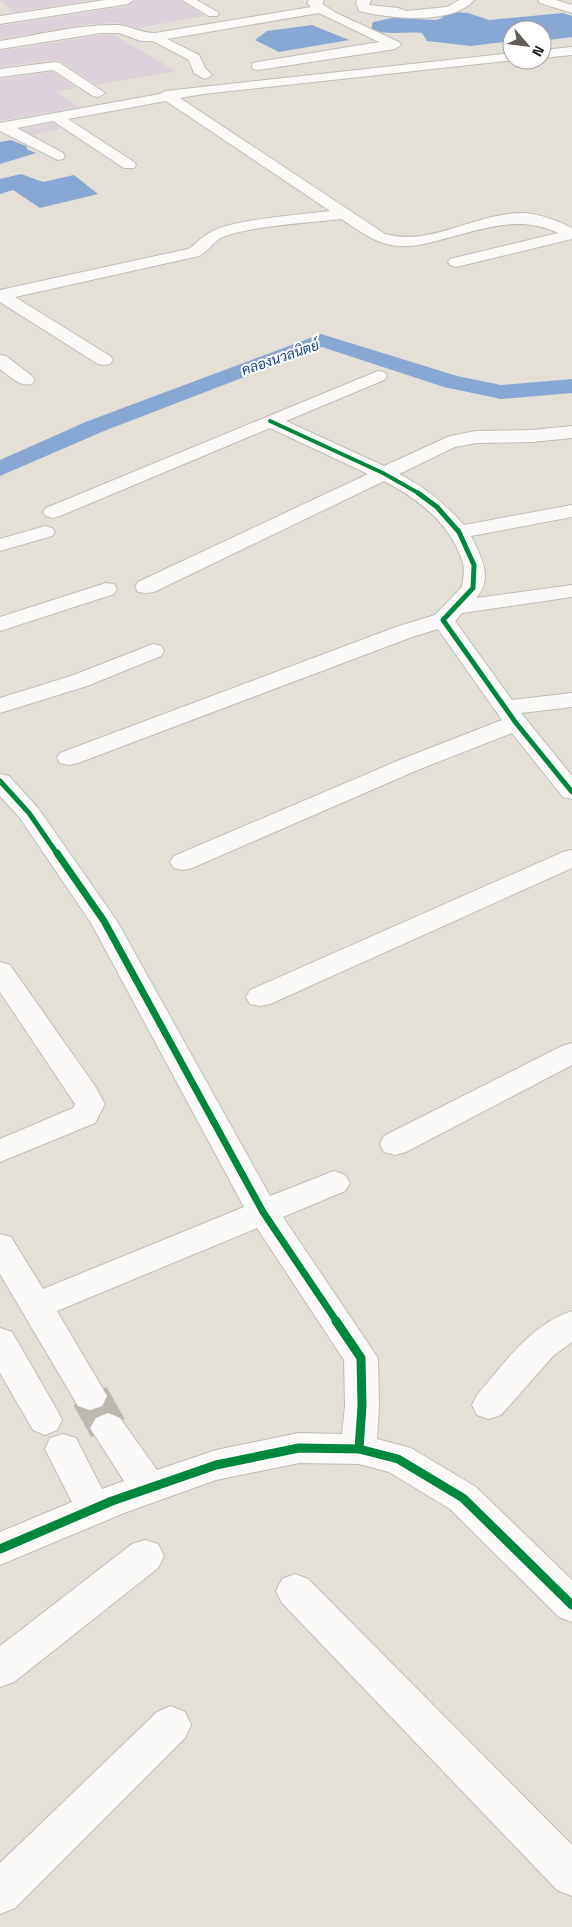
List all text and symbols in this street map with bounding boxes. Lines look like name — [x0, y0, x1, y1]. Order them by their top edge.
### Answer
north arrow — [502, 20, 552, 70]
text: N — [527, 42, 550, 61]
water label: คลองนวลนิตย์ — [238, 333, 323, 380]

